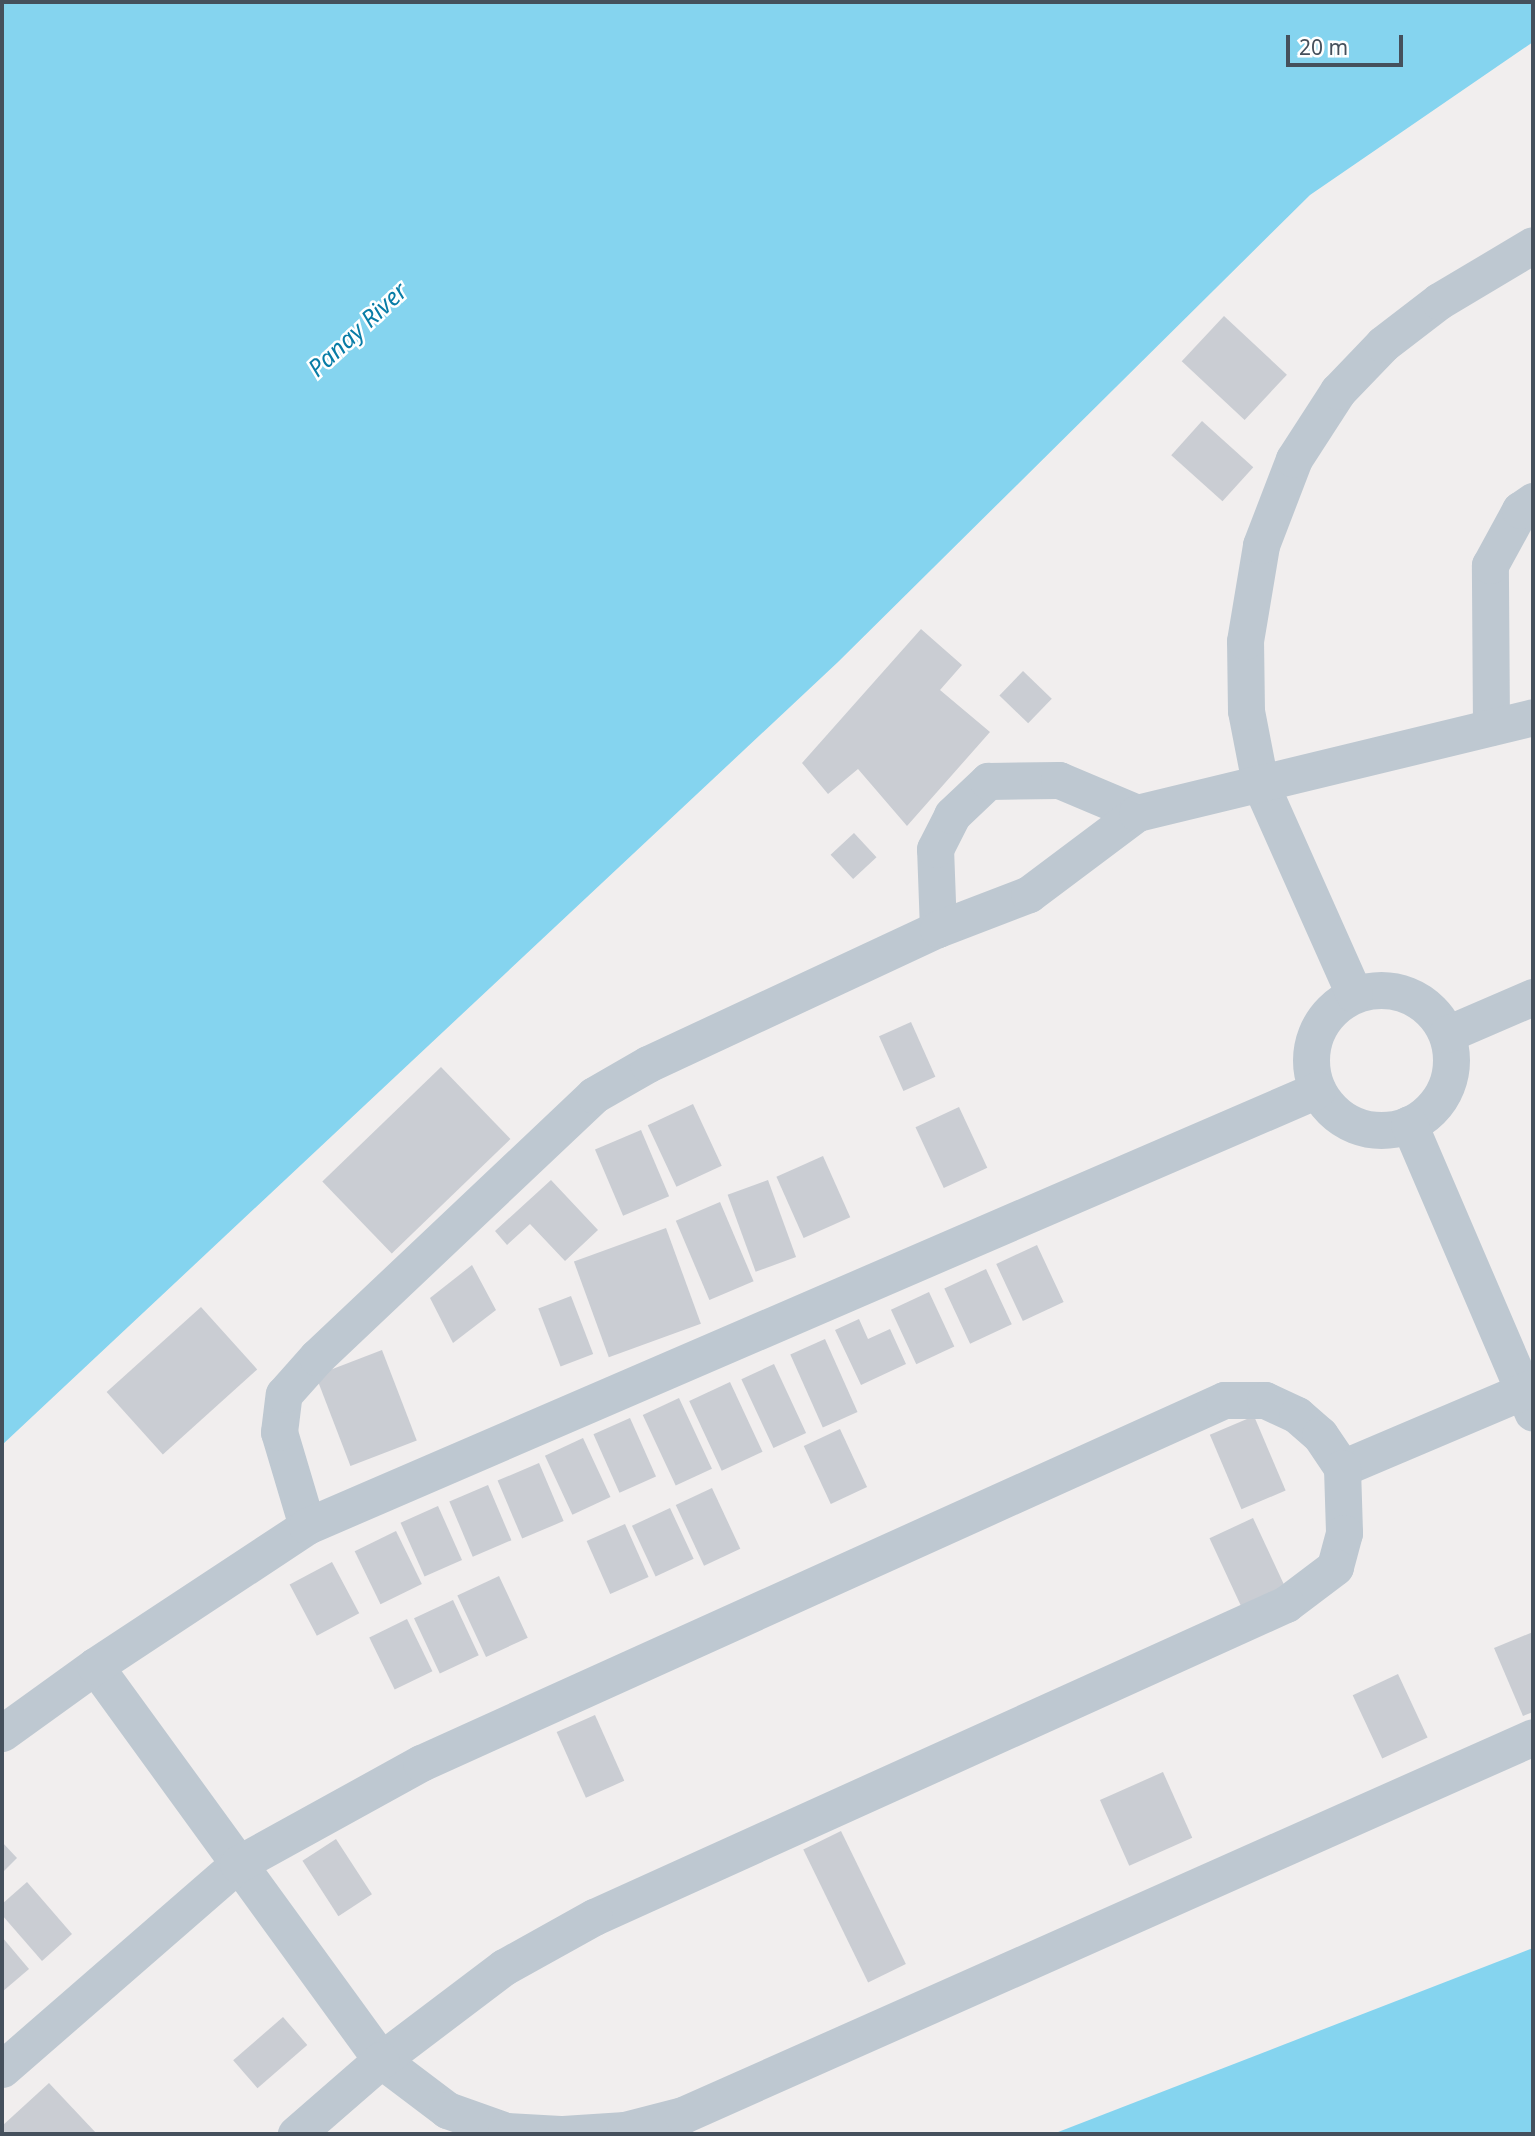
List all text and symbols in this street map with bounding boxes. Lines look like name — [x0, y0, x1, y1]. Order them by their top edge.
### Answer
scale bar — [1290, 21, 1407, 65]
text: 20 m — [1299, 33, 1348, 61]
water label: Panay River — [302, 276, 412, 382]

